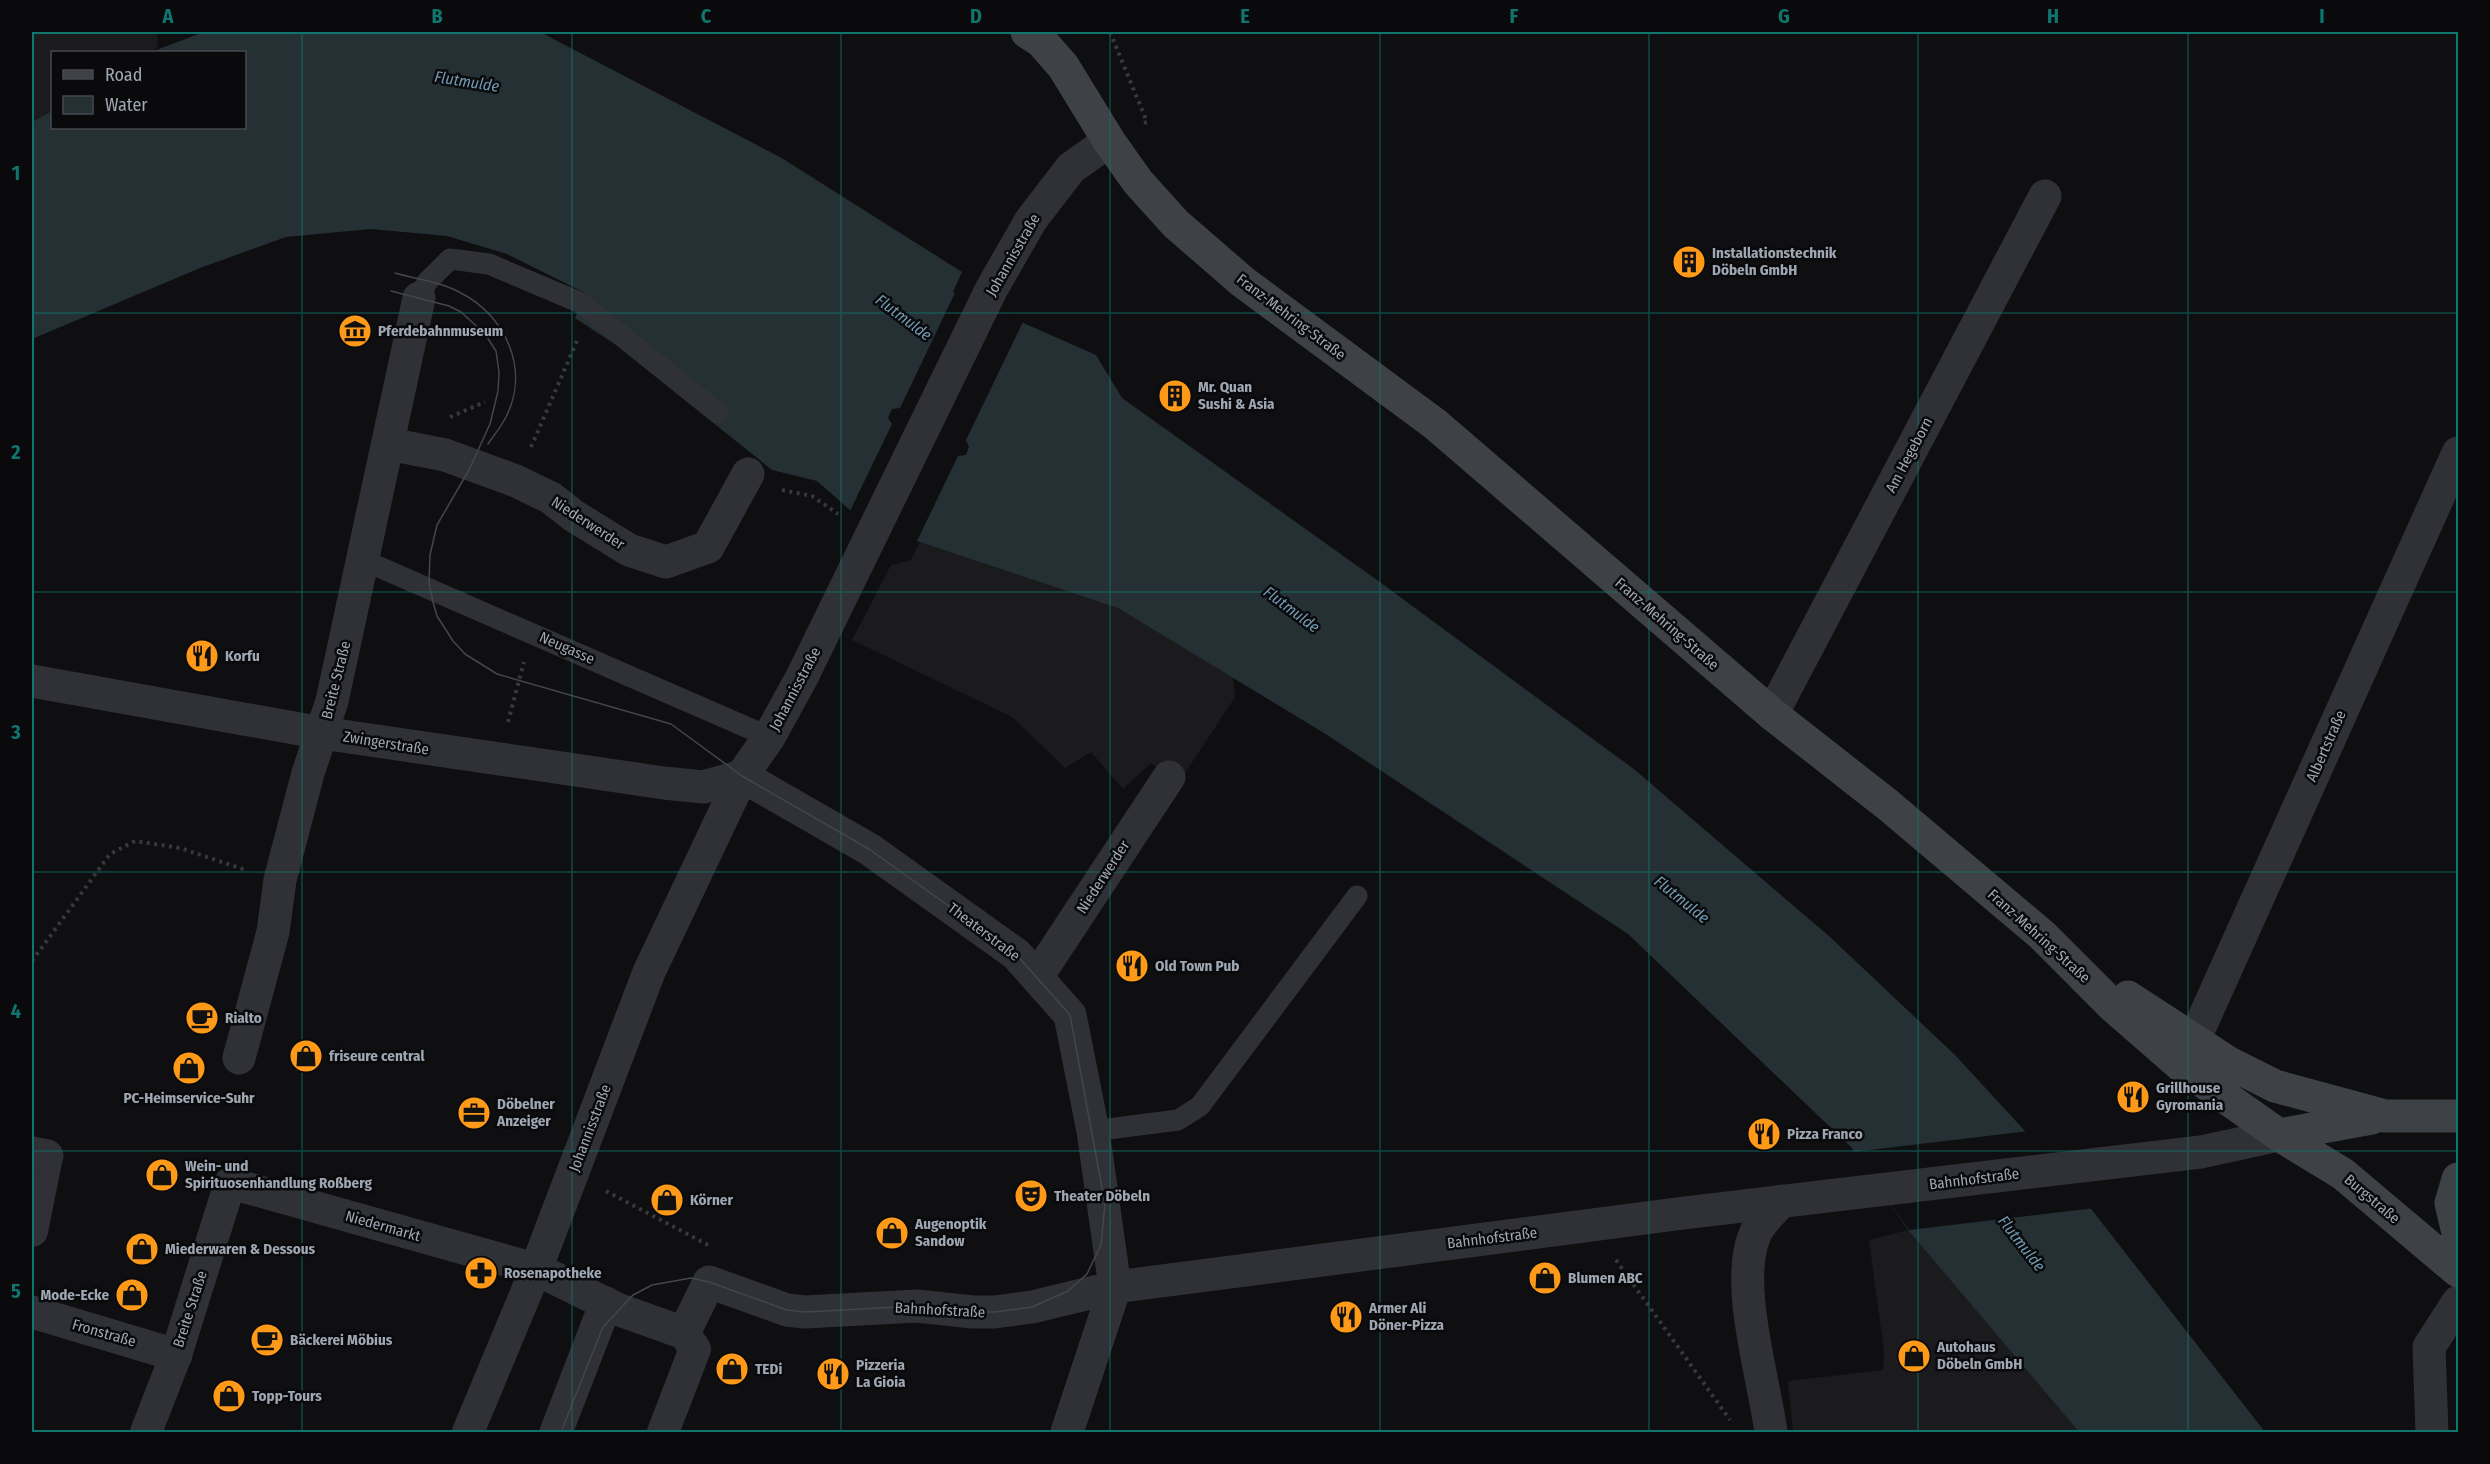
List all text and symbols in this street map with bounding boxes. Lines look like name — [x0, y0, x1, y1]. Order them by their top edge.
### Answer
text: A — [162, 4, 175, 28]
text: B — [431, 4, 443, 28]
text: C — [701, 4, 712, 28]
text: D — [970, 4, 982, 28]
text: E — [1240, 4, 1250, 28]
text: F — [1510, 4, 1519, 28]
text: G — [1778, 4, 1790, 28]
text: H — [2047, 4, 2059, 28]
text: I — [2319, 4, 2325, 28]
legend — [51, 51, 246, 129]
text: Road — [105, 64, 142, 86]
water label: Flutmulde — [433, 67, 501, 96]
text: Water — [105, 94, 148, 116]
text: 1 — [12, 161, 20, 185]
street label: Johannisstraße — [982, 211, 1044, 299]
building icon: Installationstechnik Döbeln GmbH — [1671, 244, 1707, 280]
place label: Installationstechnik Döbeln GmbH — [1712, 244, 1837, 279]
street label: Franz-Mehring-Straße — [1233, 270, 1349, 364]
water label: Flutmulde — [872, 290, 936, 345]
museum icon: Pferdebahnmuseum — [337, 313, 373, 349]
place label: Pferdebahnmuseum — [378, 322, 503, 340]
building icon: Mr. Quan Sushi & Asia — [1157, 378, 1193, 414]
place label: Mr. Quan Sushi & Asia — [1198, 378, 1275, 413]
street label: Am Hegeborn — [1882, 414, 1936, 496]
text: 2 — [10, 440, 21, 464]
street label: Niederwerder — [548, 493, 629, 554]
street label: Franz-Mehring-Straße — [1611, 574, 1723, 674]
water label: Flutmulde — [1260, 582, 1324, 637]
street label: Neugasse — [537, 628, 597, 668]
restaurant icon: Korfu — [184, 638, 220, 674]
street label: Breite Straße — [318, 639, 354, 721]
street label: Johannisstraße — [765, 644, 825, 734]
place label: Korfu — [225, 647, 260, 665]
street label: Albertstraße — [2302, 708, 2350, 784]
text: 3 — [10, 720, 21, 744]
street label: Zwingerstraße — [342, 727, 430, 759]
street label: Niederwerder — [1073, 836, 1134, 917]
water label: Flutmulde — [1650, 871, 1713, 928]
street label: Franz-Mehring-Straße — [1984, 885, 2094, 987]
street label: Theaterstraße — [944, 899, 1024, 965]
restaurant icon: Old Town Pub — [1114, 948, 1150, 984]
place label: Old Town Pub — [1155, 957, 1239, 975]
text: 4 — [11, 999, 21, 1023]
cafe icon: Rialto — [184, 1000, 220, 1036]
place label: Rialto — [225, 1009, 262, 1027]
shop icon: friseure central — [288, 1038, 324, 1074]
place label: friseure central — [329, 1047, 425, 1065]
shop icon: PC-Heimservice-Suhr — [171, 1050, 207, 1086]
restaurant icon: Grillhouse Gyromania — [2115, 1079, 2151, 1115]
place label: Grillhouse Gyromania — [2156, 1079, 2224, 1114]
street label: Johannisstraße — [565, 1082, 615, 1174]
place label: PC-Heimservice-Suhr — [123, 1089, 255, 1107]
office icon: Döbelner Anzeiger — [456, 1095, 492, 1131]
place label: Döbelner Anzeiger — [496, 1095, 555, 1130]
restaurant icon: Pizza Franco — [1746, 1116, 1782, 1152]
place label: Pizza Franco — [1787, 1125, 1863, 1143]
shop icon: Wein- und Spirituosenhandlung Roßberg — [144, 1157, 180, 1193]
place label: Wein- und Spirituosenhandlung Roßberg — [185, 1157, 373, 1192]
street label: Bahnhofstraße — [1928, 1165, 2020, 1193]
street label: Burgstraße — [2341, 1171, 2403, 1227]
theatre icon: Theater Döbeln — [1013, 1178, 1049, 1214]
shop icon: Körner — [649, 1182, 685, 1218]
place label: Theater Döbeln — [1054, 1187, 1150, 1205]
place label: Körner — [690, 1191, 733, 1209]
street label: Niedermarkt — [344, 1207, 423, 1245]
water label: Flutmulde — [1994, 1212, 2049, 1275]
shop icon: Augenoptik Sandow — [874, 1215, 910, 1251]
place label: Augenoptik Sandow — [914, 1215, 987, 1250]
street label: Bahnhofstraße — [1446, 1224, 1538, 1252]
shop icon: Miederwaren & Dessous — [124, 1231, 160, 1267]
place label: Miederwaren & Dessous — [165, 1240, 316, 1258]
pharmacy icon: Rosenapotheke — [463, 1255, 499, 1291]
shop icon: Blumen ABC — [1527, 1260, 1563, 1296]
place label: Rosenapotheke — [504, 1264, 602, 1282]
street label: Breite Straße — [169, 1268, 211, 1350]
place label: Blumen ABC — [1568, 1269, 1643, 1287]
shop icon: Mode-Ecke — [114, 1277, 150, 1313]
text: 5 — [11, 1279, 21, 1303]
place label: Mode-Ecke — [40, 1286, 109, 1304]
street label: Bahnhofstraße — [894, 1299, 986, 1321]
restaurant icon: Armer Ali Döner-Pizza — [1328, 1299, 1364, 1335]
place label: Armer Ali Döner-Pizza — [1368, 1299, 1445, 1334]
street label: Fronstraße — [70, 1315, 138, 1351]
cafe icon: Bäckerei Möbius — [249, 1322, 285, 1358]
place label: Bäckerei Möbius — [290, 1331, 393, 1349]
shop icon: Autohaus Döbeln GmbH — [1896, 1338, 1932, 1374]
place label: Autohaus Döbeln GmbH — [1936, 1338, 2022, 1373]
shop icon: TEDi — [714, 1351, 750, 1387]
restaurant icon: Pizzeria La Gioia — [815, 1356, 851, 1392]
place label: Pizzeria La Gioia — [856, 1356, 906, 1391]
place label: TEDi — [755, 1360, 782, 1378]
shop icon: Topp-Tours — [211, 1378, 247, 1414]
place label: Topp-Tours — [252, 1387, 322, 1405]

